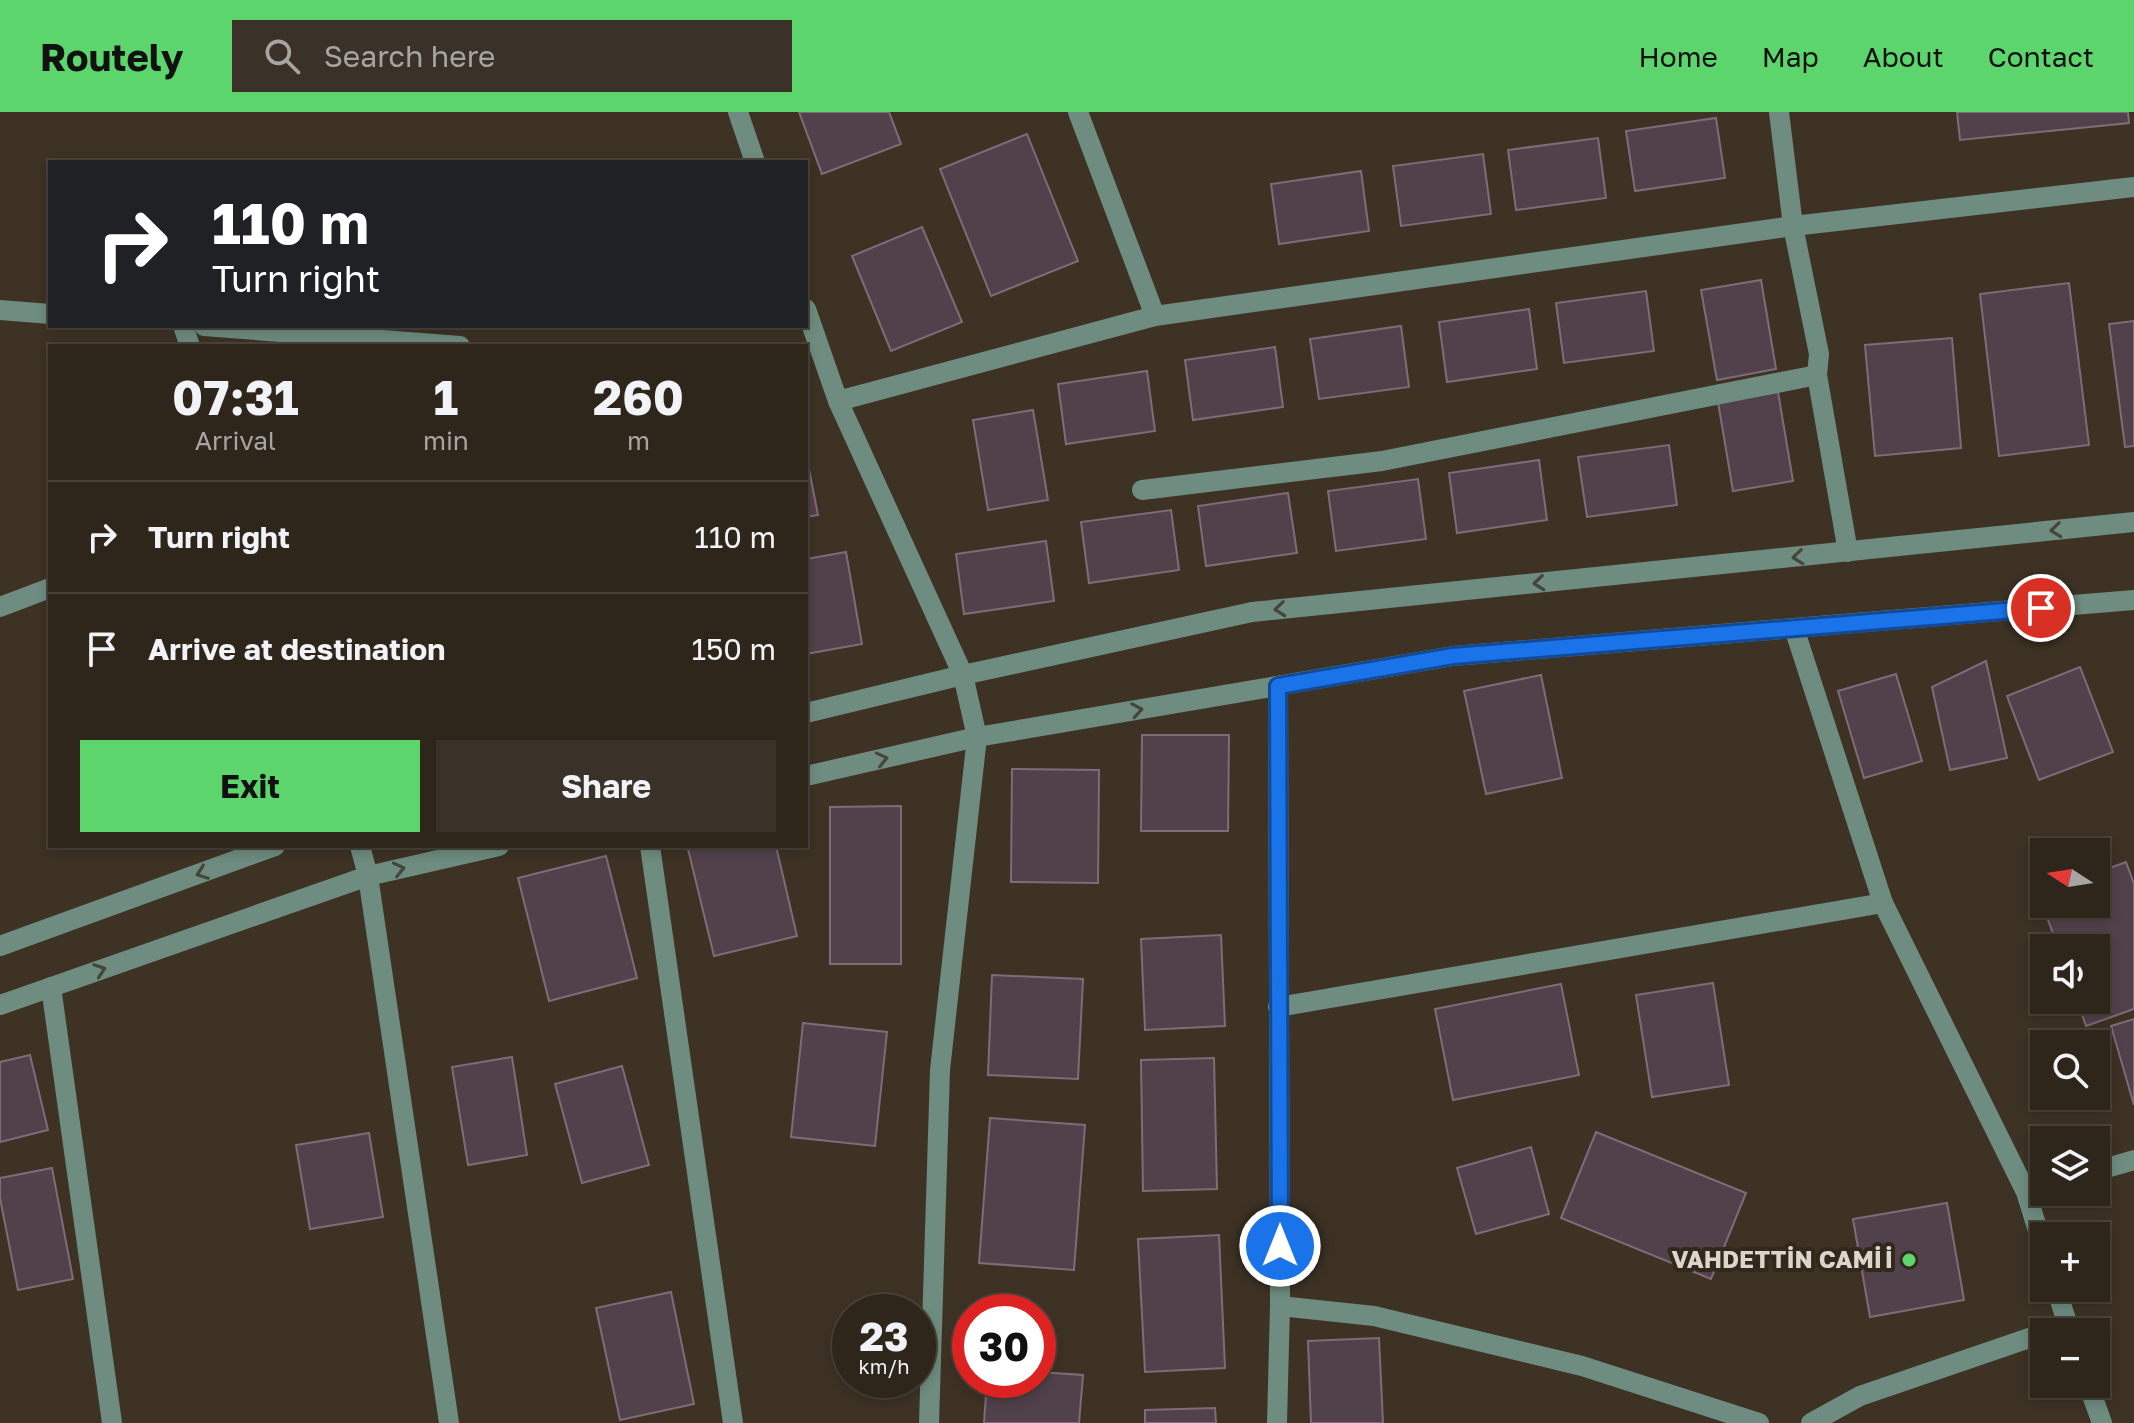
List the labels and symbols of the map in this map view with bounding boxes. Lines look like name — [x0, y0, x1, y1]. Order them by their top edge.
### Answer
one-way arrow — [2049, 522, 2062, 539]
one-way arrow — [1791, 548, 1804, 565]
one-way arrow — [1532, 574, 1545, 591]
pin — [2007, 574, 2075, 642]
one-way arrow — [1273, 601, 1286, 618]
one-way arrow — [1131, 702, 1144, 719]
one-way arrow — [875, 751, 888, 768]
north arrow — [2030, 838, 2110, 918]
one-way arrow — [392, 861, 405, 878]
one-way arrow — [196, 863, 210, 879]
one-way arrow — [92, 963, 106, 980]
position arrow — [1238, 1204, 1322, 1288]
place label: VAHDETTİN CAMİİ — [1671, 1244, 1893, 1273]
marker: VAHDETTİN CAMİİ — [1900, 1251, 1918, 1269]
speed limit sign: 30 — [952, 1294, 1056, 1398]

